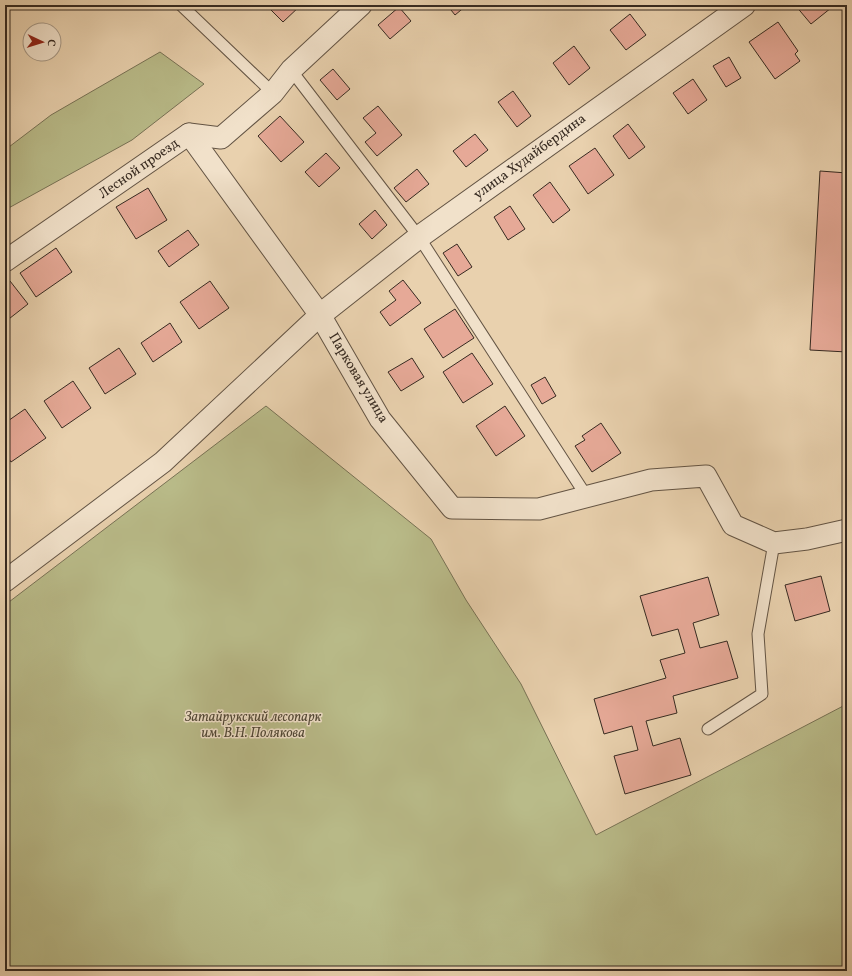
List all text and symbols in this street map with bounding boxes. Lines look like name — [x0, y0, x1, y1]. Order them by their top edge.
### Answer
north arrow — [22, 22, 62, 62]
text: С — [43, 39, 58, 47]
street label: улица Худайбердина — [470, 110, 590, 204]
street label: Лесной проезд — [95, 134, 183, 204]
street label: Парковая улица — [323, 329, 393, 427]
park label: Затайрукский лесопарк им. В.Н. Полякова — [184, 708, 321, 743]

